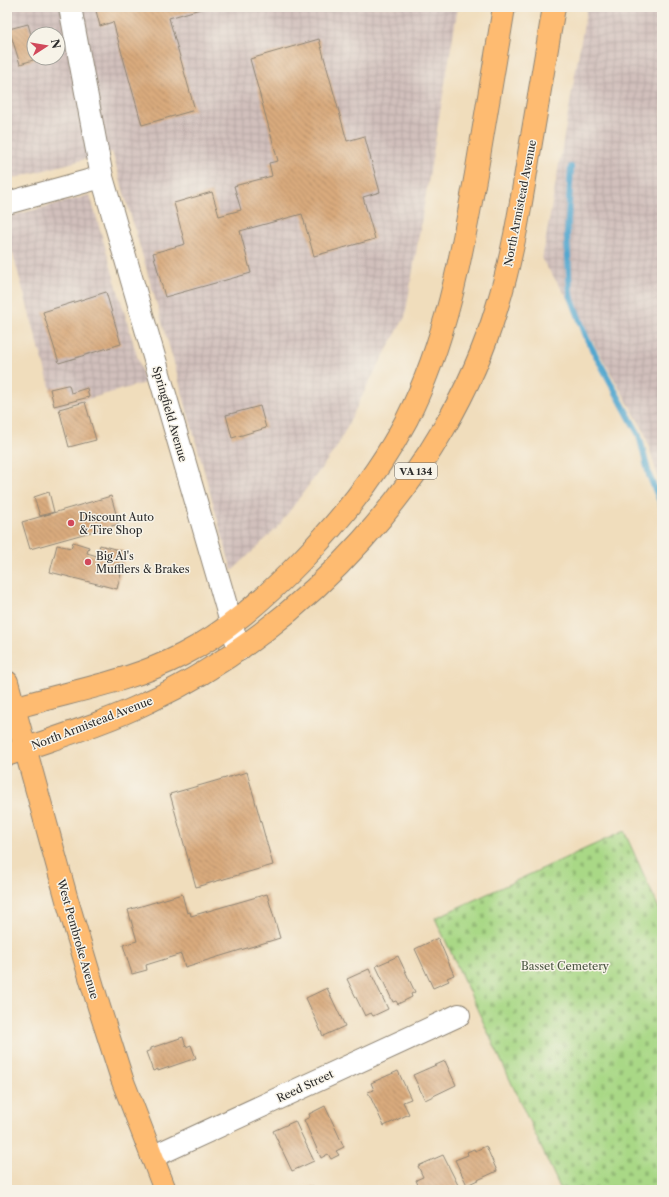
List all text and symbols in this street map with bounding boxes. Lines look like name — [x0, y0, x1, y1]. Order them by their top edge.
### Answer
north arrow — [26, 26, 66, 66]
text: N — [48, 38, 64, 50]
street label: North Armistead Avenue — [501, 139, 539, 267]
street label: Springfield Avenue — [150, 365, 190, 463]
road number: VA 134 — [395, 463, 437, 479]
place label: Discount Auto & Tire Shop — [79, 510, 154, 537]
marker: Discount Auto & Tire Shop — [66, 518, 76, 528]
place label: Big Al's Mufflers & Brakes — [96, 549, 190, 576]
marker: Big Al's Mufflers & Brakes — [83, 557, 93, 567]
street label: North Armistead Avenue — [29, 693, 155, 753]
street label: West Pembroke Avenue — [54, 877, 102, 1000]
park label: Basset Cemetery — [521, 959, 610, 973]
street label: Reed Street — [274, 1067, 336, 1105]

